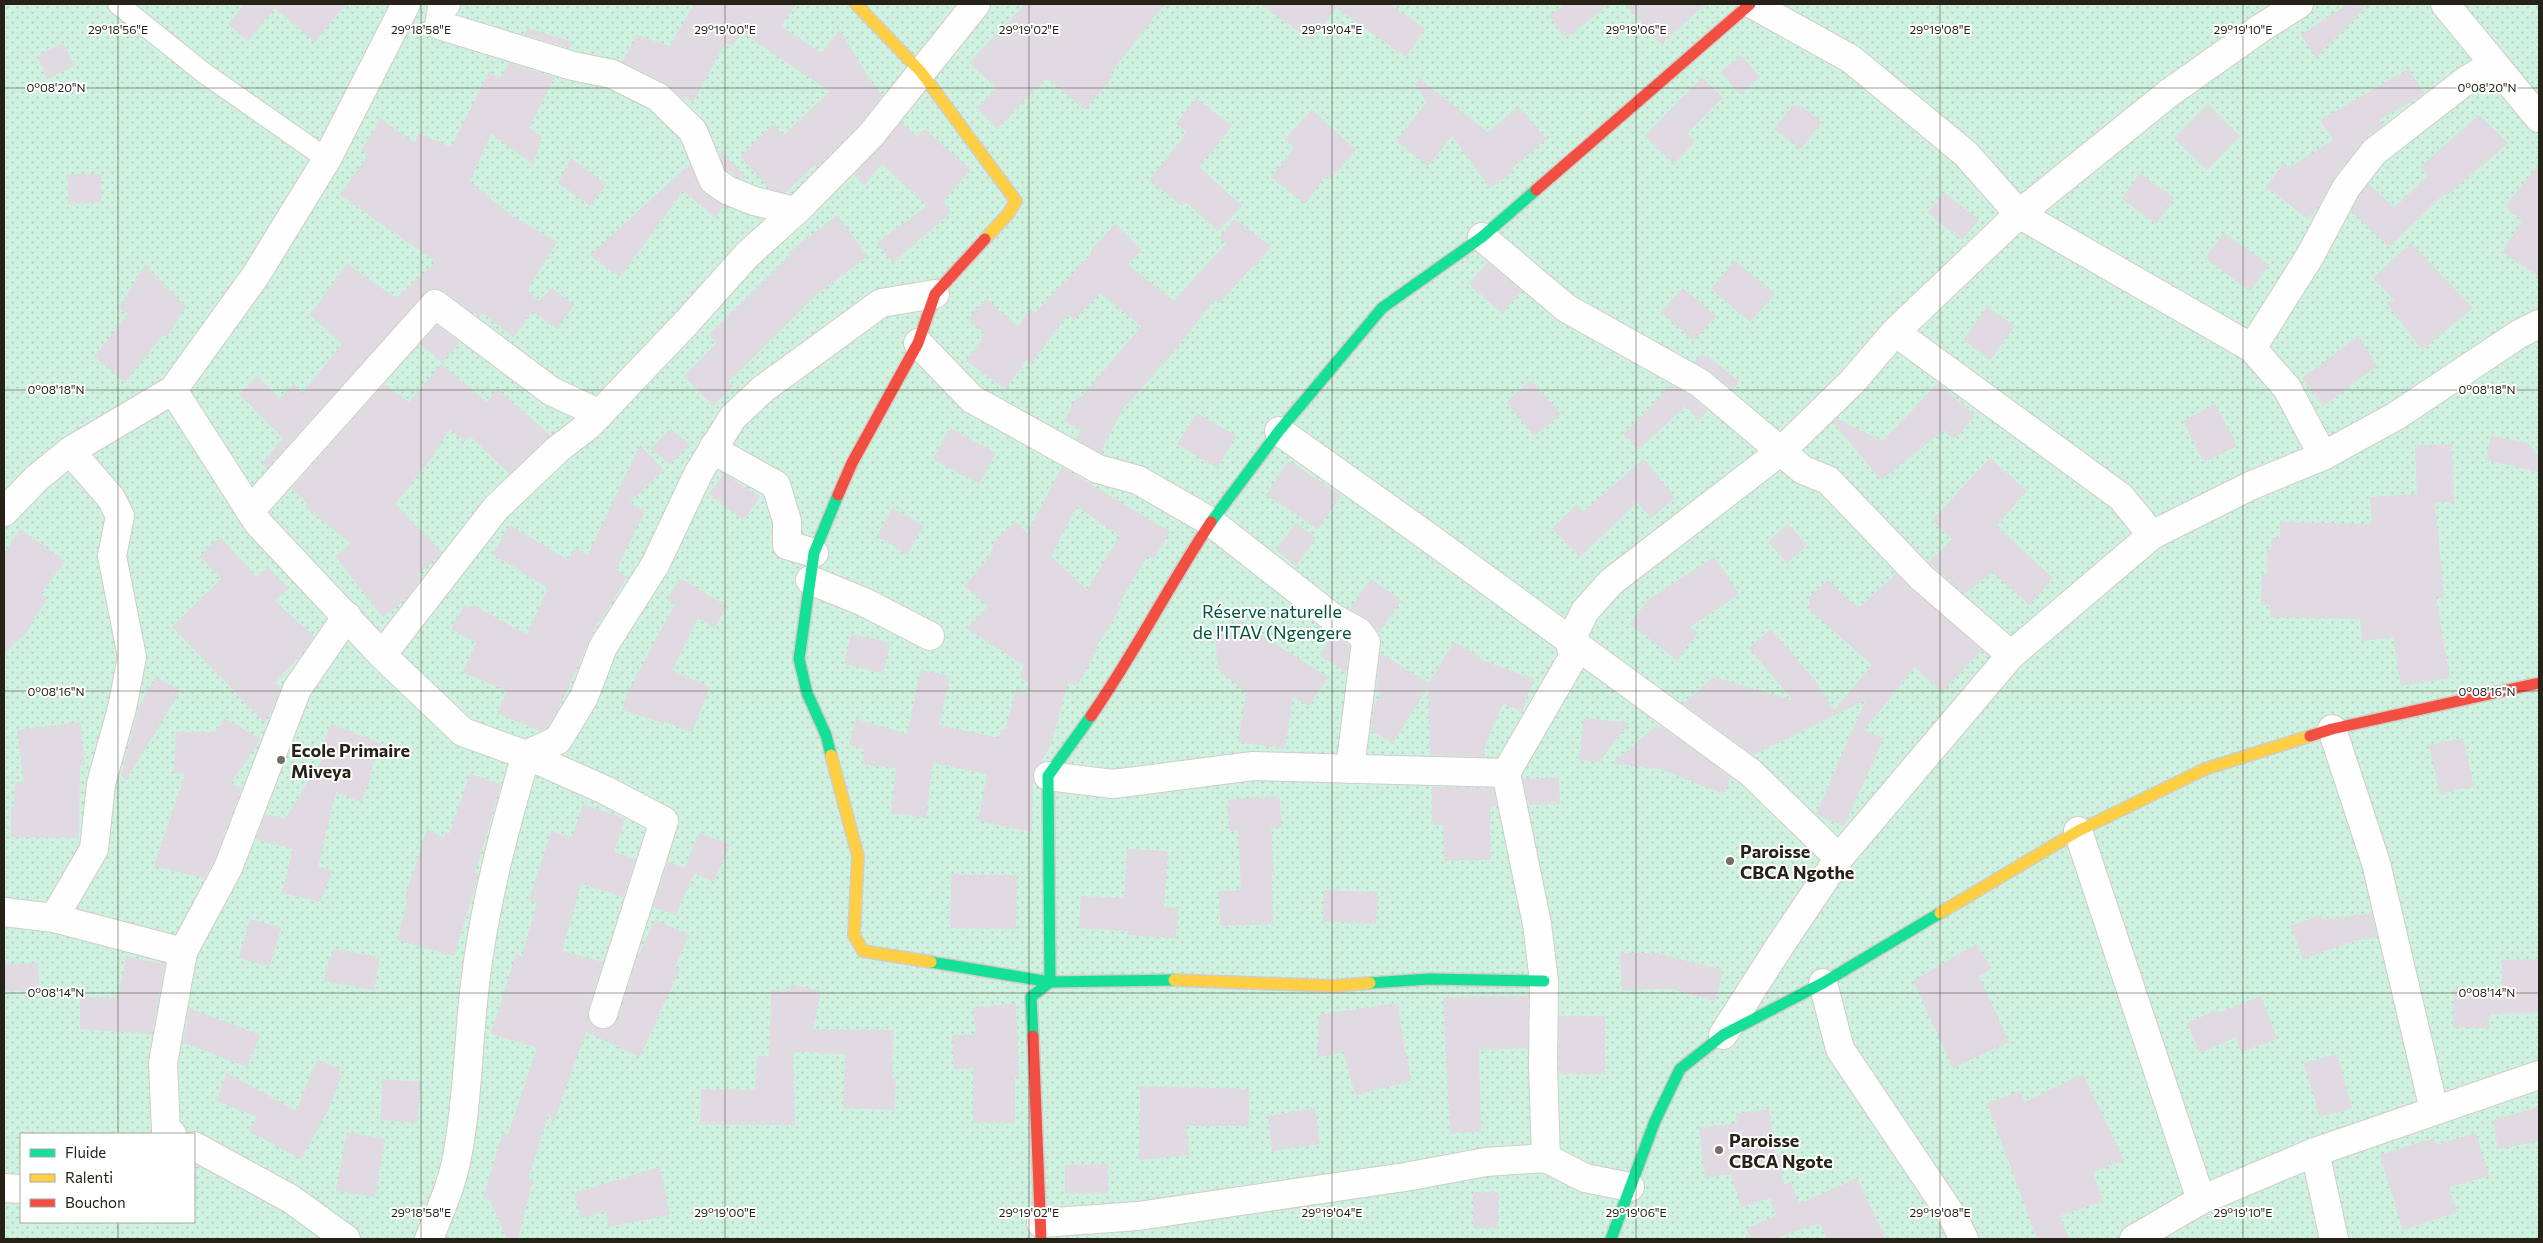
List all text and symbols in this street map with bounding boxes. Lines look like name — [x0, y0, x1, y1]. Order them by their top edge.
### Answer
text: 29°18'56"E — [88, 22, 148, 36]
text: 29°18'58"E — [391, 22, 451, 36]
text: 29°19'00"E — [694, 22, 756, 36]
text: 29°19'02"E — [999, 22, 1059, 36]
text: 29°19'04"E — [1302, 22, 1362, 36]
text: 29°19'06"E — [1605, 22, 1667, 36]
text: 29°19'08"E — [1909, 22, 1971, 36]
text: 29°19'10"E — [2214, 22, 2272, 36]
text: 0°08'20"N — [27, 80, 85, 94]
text: 0°08'20"N — [2458, 80, 2516, 94]
text: 0°08'18"N — [28, 382, 84, 396]
text: 0°08'18"N — [2459, 382, 2515, 396]
park label: Réserve naturelle de l'ITAV (Ngengere — [1193, 600, 1351, 643]
text: 0°08'16"N — [28, 684, 84, 698]
text: 0°08'16"N — [2459, 684, 2515, 698]
place label: Ecole Primaire Miveya — [291, 739, 410, 782]
marker: Ecole Primaire Miveya — [275, 754, 287, 766]
place label: Paroisse CBCA Ngothe — [1740, 840, 1854, 883]
marker: Paroisse CBCA Ngothe — [1724, 855, 1736, 867]
text: 0°08'14"N — [28, 985, 84, 999]
text: 0°08'14"N — [2459, 985, 2515, 999]
place label: Paroisse CBCA Ngote — [1729, 1129, 1833, 1172]
legend — [20, 1133, 195, 1223]
text: Fluide — [65, 1143, 106, 1161]
marker: Paroisse CBCA Ngote — [1713, 1144, 1725, 1156]
text: Ralenti — [65, 1168, 113, 1186]
text: Bouchon — [65, 1193, 126, 1211]
text: 29°18'58"E — [391, 1205, 451, 1219]
text: 29°19'00"E — [694, 1205, 756, 1219]
text: 29°19'02"E — [999, 1205, 1059, 1219]
text: 29°19'04"E — [1302, 1205, 1362, 1219]
text: 29°19'06"E — [1605, 1205, 1667, 1219]
text: 29°19'08"E — [1909, 1205, 1971, 1219]
text: 29°19'10"E — [2214, 1205, 2272, 1219]

